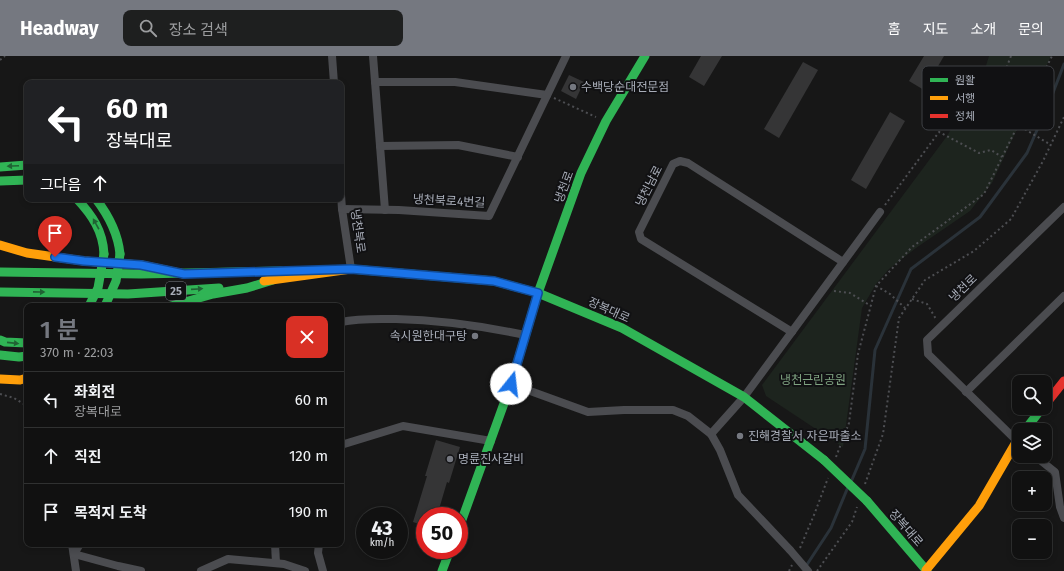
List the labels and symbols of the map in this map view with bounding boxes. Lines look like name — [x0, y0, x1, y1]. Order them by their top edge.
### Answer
legend — [922, 66, 1054, 130]
text: 원활 — [955, 74, 975, 87]
place label: 수백당순대전문점 — [581, 80, 669, 94]
marker: 수백당순대전문점 — [568, 82, 578, 92]
text: 서행 — [955, 92, 975, 105]
text: 정체 — [955, 110, 975, 123]
one-way arrow — [7, 163, 19, 170]
street label: 냉천남로 — [633, 163, 665, 209]
street label: 냉천로 — [552, 169, 576, 205]
street label: 냉천북로4번길 — [412, 192, 486, 210]
street label: 냉천북로 — [348, 208, 368, 254]
pin — [38, 216, 72, 257]
one-way arrow — [93, 218, 100, 230]
street label: 냉천로 — [946, 271, 980, 305]
road number: 25 — [166, 282, 186, 300]
one-way arrow — [191, 286, 203, 293]
one-way arrow — [33, 289, 45, 296]
street label: 장복대로 — [586, 295, 632, 325]
place label: 속시원한대구탕 — [390, 329, 467, 343]
marker: 속시원한대구탕 — [470, 331, 480, 341]
one-way arrow — [7, 339, 19, 346]
position arrow — [490, 363, 532, 405]
park label: 냉천근린공원 — [780, 373, 846, 387]
place label: 진해경찰서 자은파출소 — [748, 429, 862, 443]
marker: 진해경찰서 자은파출소 — [735, 431, 745, 441]
place label: 명륜진사갈비 — [458, 452, 524, 466]
marker: 명륜진사갈비 — [445, 454, 455, 464]
speed limit sign: 50 — [416, 507, 468, 559]
street label: 장복대로 — [886, 507, 926, 549]

